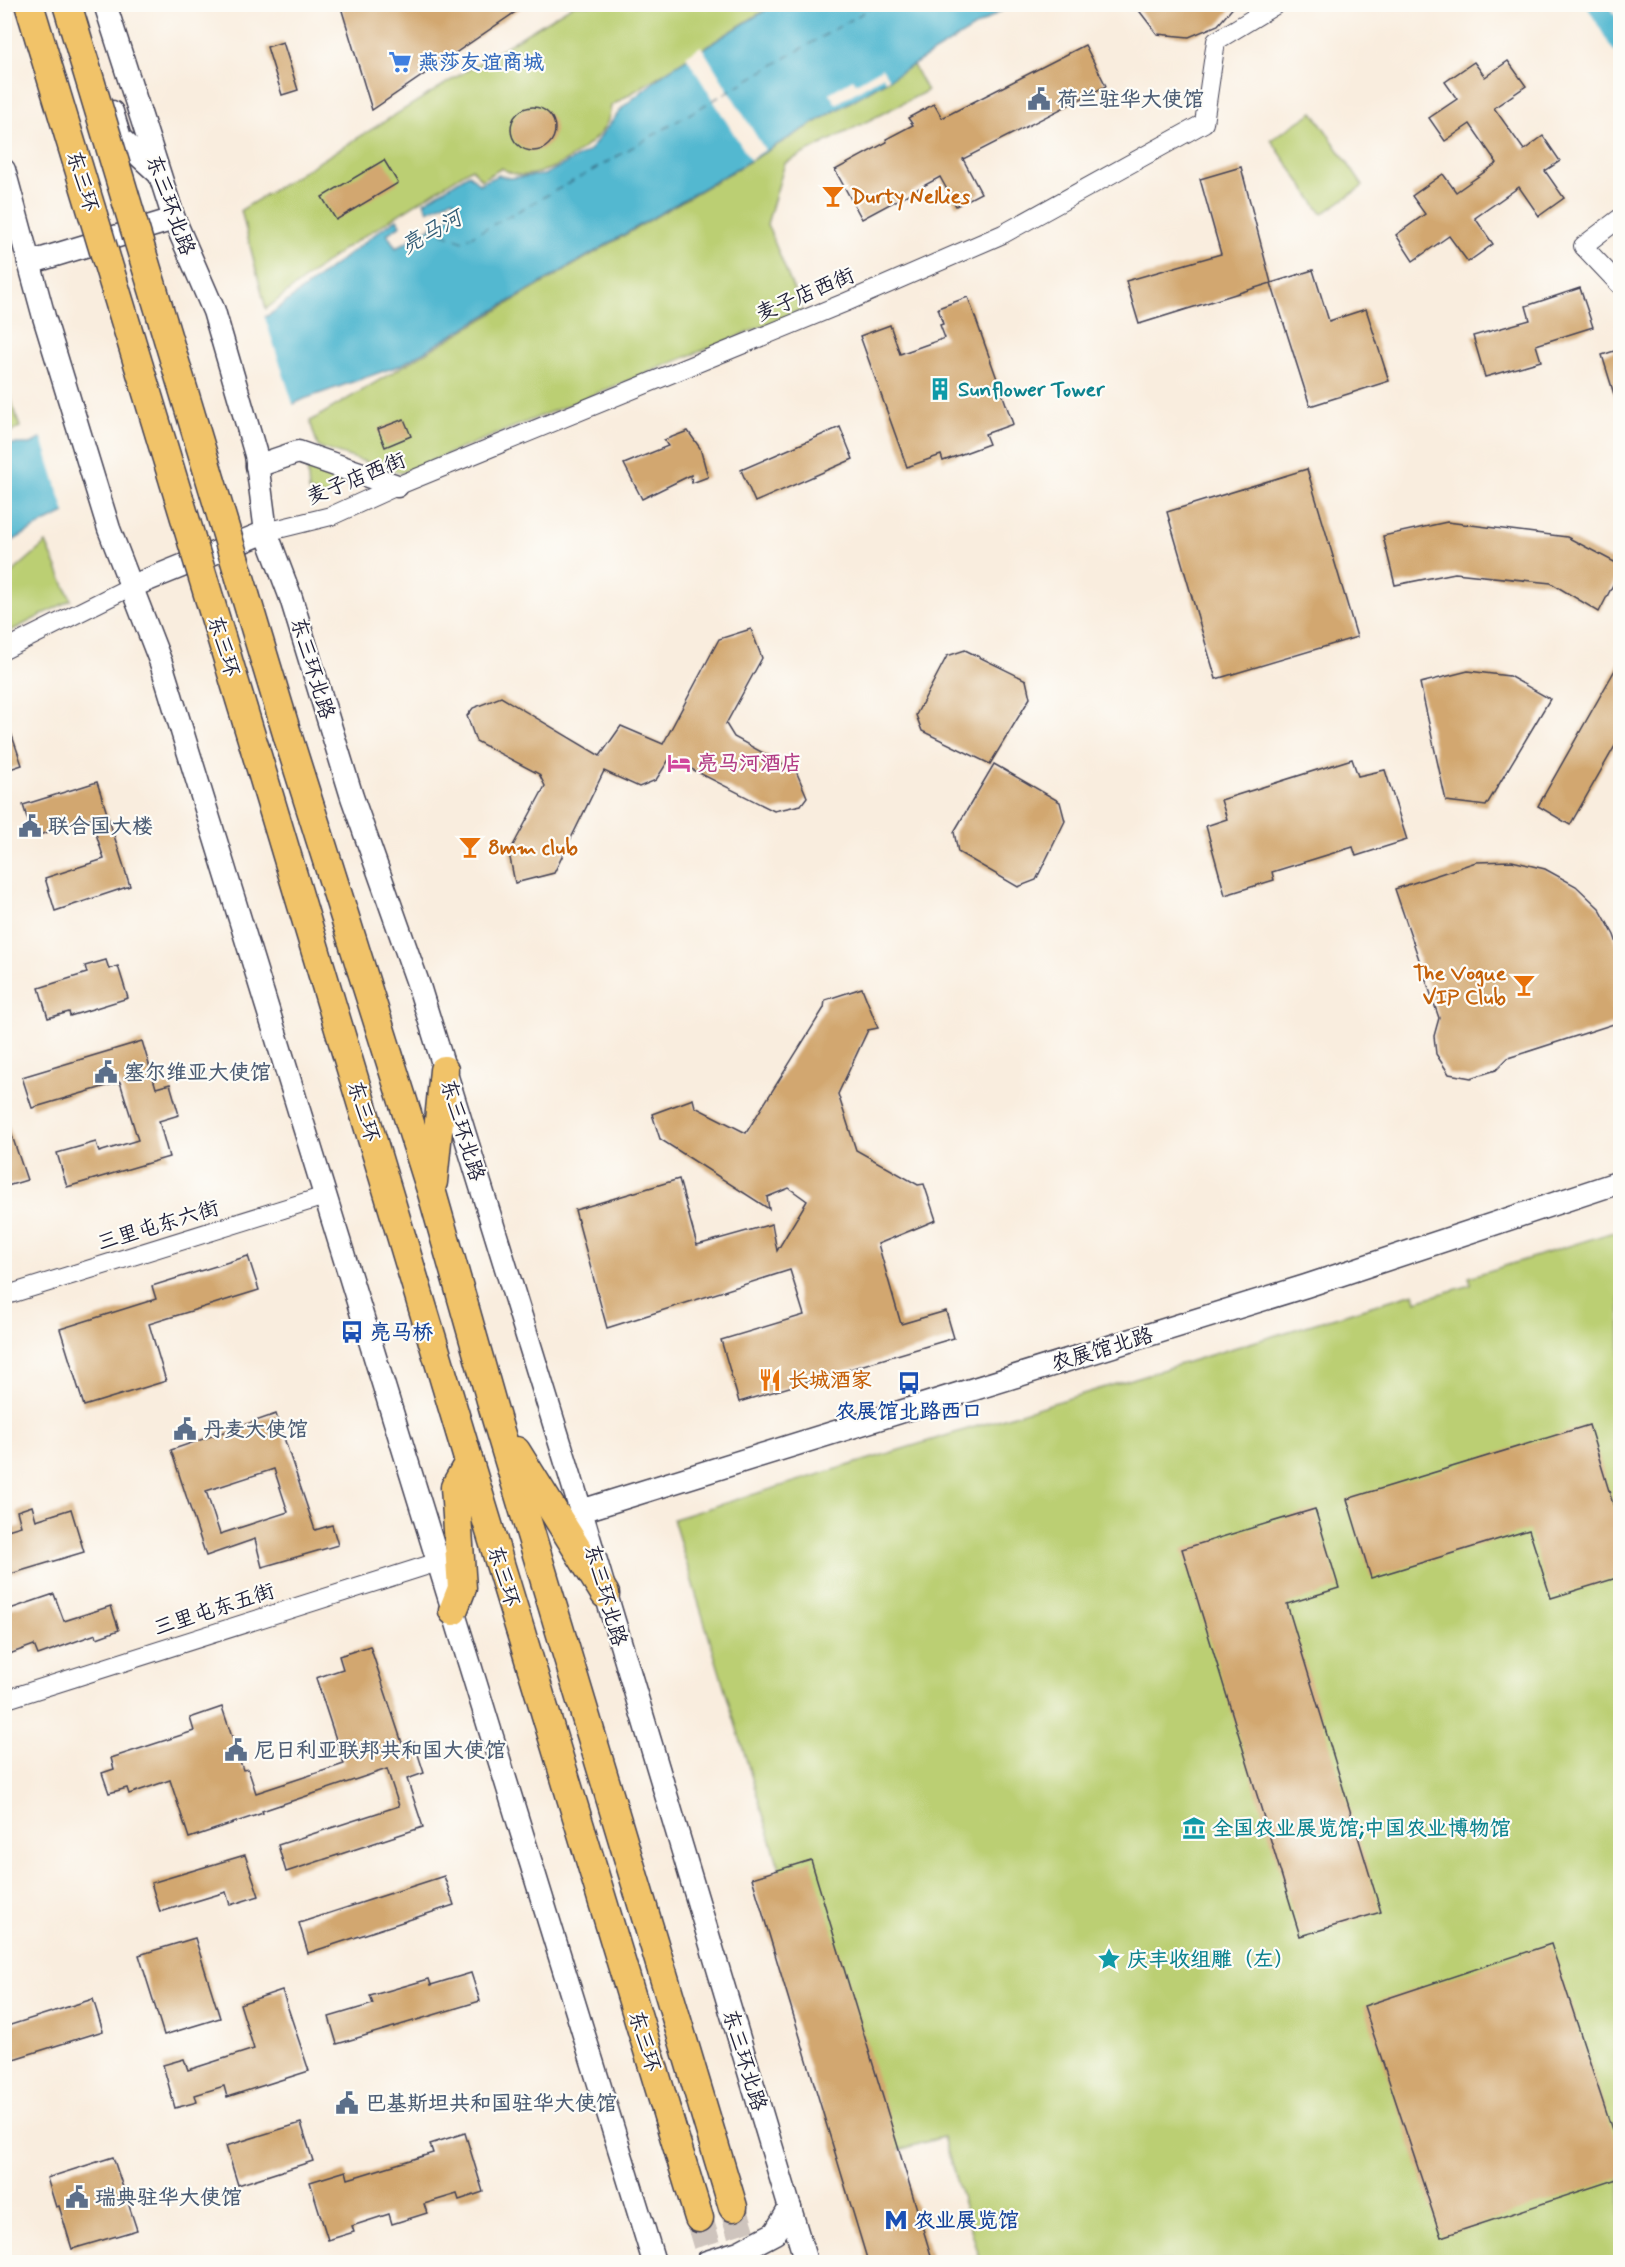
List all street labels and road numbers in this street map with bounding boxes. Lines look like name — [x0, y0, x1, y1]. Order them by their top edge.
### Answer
street label: 东三环 — [59, 147, 105, 216]
street label: 东三环北路 — [139, 151, 201, 259]
street label: 麦子店西街 — [752, 262, 859, 328]
street label: 麦子店西街 — [302, 446, 410, 512]
street label: 东三环 — [200, 612, 246, 681]
street label: 东三环北路 — [283, 614, 341, 723]
street label: 东三环北路 — [433, 1076, 491, 1185]
street label: 东三环 — [340, 1077, 386, 1146]
street label: 三里屯东六街 — [94, 1194, 223, 1258]
street label: 农展馆北路 — [1048, 1321, 1157, 1379]
street label: 东三环北路 — [577, 1541, 633, 1650]
street label: 东三环 — [480, 1542, 526, 1611]
street label: 三里屯东五街 — [150, 1577, 279, 1643]
street label: 东三环北路 — [715, 2006, 773, 2115]
street label: 东三环 — [621, 2007, 667, 2076]

